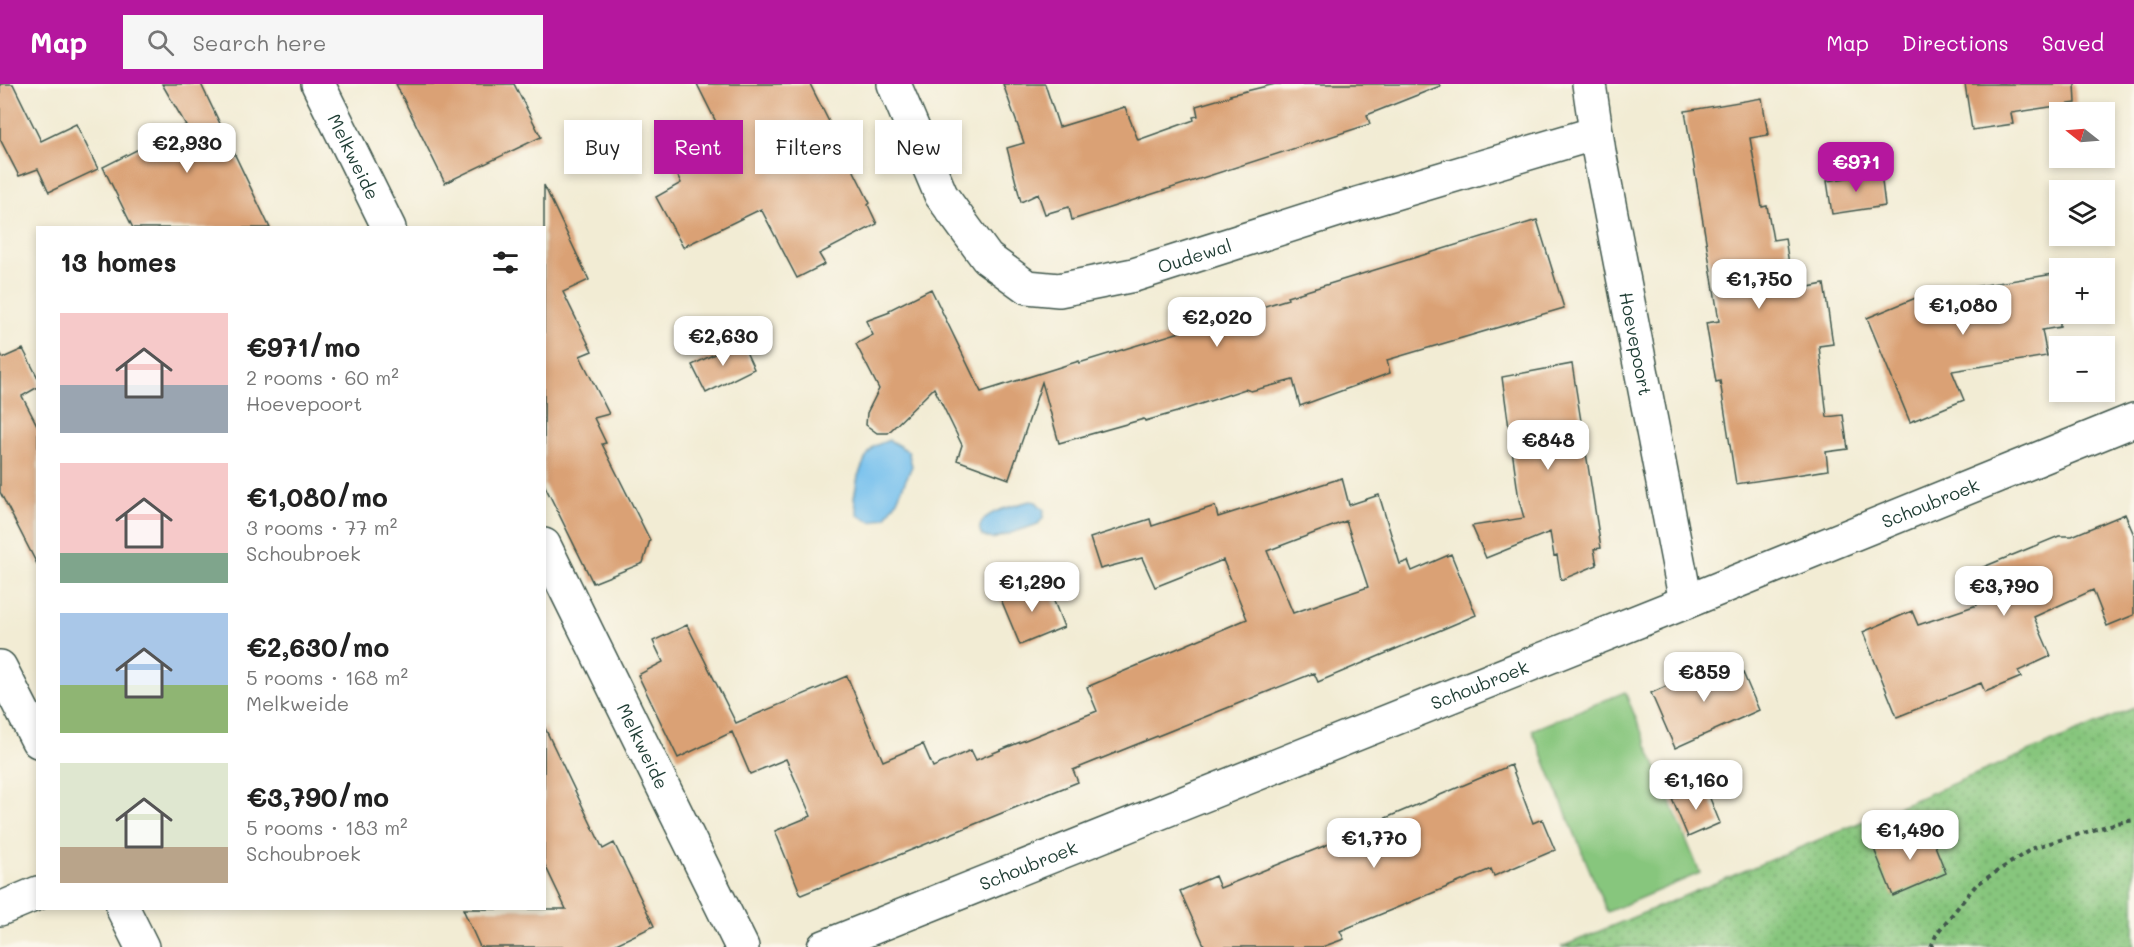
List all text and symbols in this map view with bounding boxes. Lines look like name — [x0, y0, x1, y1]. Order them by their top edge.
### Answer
search box — [123, 15, 543, 69]
text: Map — [30, 24, 87, 60]
icon: search — [144, 26, 177, 59]
text: Search here — [192, 28, 326, 57]
text: Map — [1826, 29, 1869, 56]
text: Directions — [1902, 29, 2009, 56]
text: Saved — [2042, 29, 2104, 56]
north arrow — [2049, 102, 2115, 168]
map controls — [2049, 102, 2115, 402]
street label: Melkweide — [323, 110, 385, 204]
chip: Buy — [564, 120, 642, 174]
chip: Rent — [654, 120, 743, 174]
chip: Filters — [755, 120, 863, 174]
chip: New — [875, 120, 962, 174]
pin: €2,930 — [138, 123, 236, 174]
text: €2,930 — [152, 129, 222, 155]
pin: €971 — [1820, 142, 1892, 193]
text: €971 — [1832, 148, 1880, 174]
button: layers — [2049, 180, 2115, 246]
street label: Oudewal — [1154, 233, 1234, 279]
text: 13 homes — [60, 245, 177, 279]
icon: filters — [489, 246, 522, 279]
button: + — [2049, 258, 2115, 324]
pin: €1,750 — [1710, 259, 1808, 310]
text: €1,750 — [1726, 265, 1792, 291]
pin: €1,080 — [1914, 285, 2012, 336]
street label: Hoevepoort — [1614, 290, 1658, 397]
text: €1,080 — [1928, 291, 1998, 317]
pin: €2,020 — [1168, 297, 1266, 348]
text: €2,020 — [1182, 303, 1252, 329]
pin: €2,630 — [674, 316, 772, 367]
text: €2,630 — [688, 322, 758, 348]
text: €971/mo — [246, 330, 360, 364]
button: − — [2049, 336, 2115, 402]
icon: home — [108, 337, 180, 409]
text: 2 rooms · 60 m² — [246, 364, 399, 390]
text: Hoevepoort — [246, 390, 362, 416]
pin: €848 — [1512, 420, 1584, 471]
text: €848 — [1521, 426, 1575, 452]
street label: Schoubroek — [1878, 472, 1983, 533]
text: €1,080/mo — [246, 480, 388, 514]
icon: home — [108, 487, 180, 559]
text: 3 rooms · 77 m² — [246, 514, 397, 540]
text: Schoubroek — [246, 540, 361, 566]
pin: €1,290 — [983, 562, 1081, 613]
pin: €3,790 — [1955, 566, 2053, 617]
text: €1,290 — [998, 568, 1066, 594]
text: €3,790 — [1969, 572, 2039, 598]
text: €2,630/mo — [246, 630, 389, 664]
icon: home — [108, 637, 180, 709]
pin: €859 — [1668, 652, 1740, 703]
street label: Schoubroek — [1427, 654, 1532, 715]
text: €859 — [1678, 658, 1730, 684]
text: 5 rooms · 168 m² — [246, 664, 408, 690]
text: Melkweide — [246, 690, 349, 716]
street label: Melkweide — [612, 699, 674, 793]
pin: €1,160 — [1647, 760, 1745, 811]
text: €1,160 — [1663, 766, 1729, 792]
text: €3,790/mo — [246, 780, 389, 814]
icon: home — [108, 787, 180, 859]
pin: €1,490 — [1861, 810, 1959, 861]
text: 5 rooms · 183 m² — [246, 814, 408, 840]
text: €1,490 — [1876, 816, 1944, 842]
pin: €1,770 — [1325, 818, 1423, 869]
text: €1,770 — [1341, 824, 1407, 850]
street label: Schoubroek — [976, 835, 1081, 896]
text: Schoubroek — [246, 840, 361, 866]

